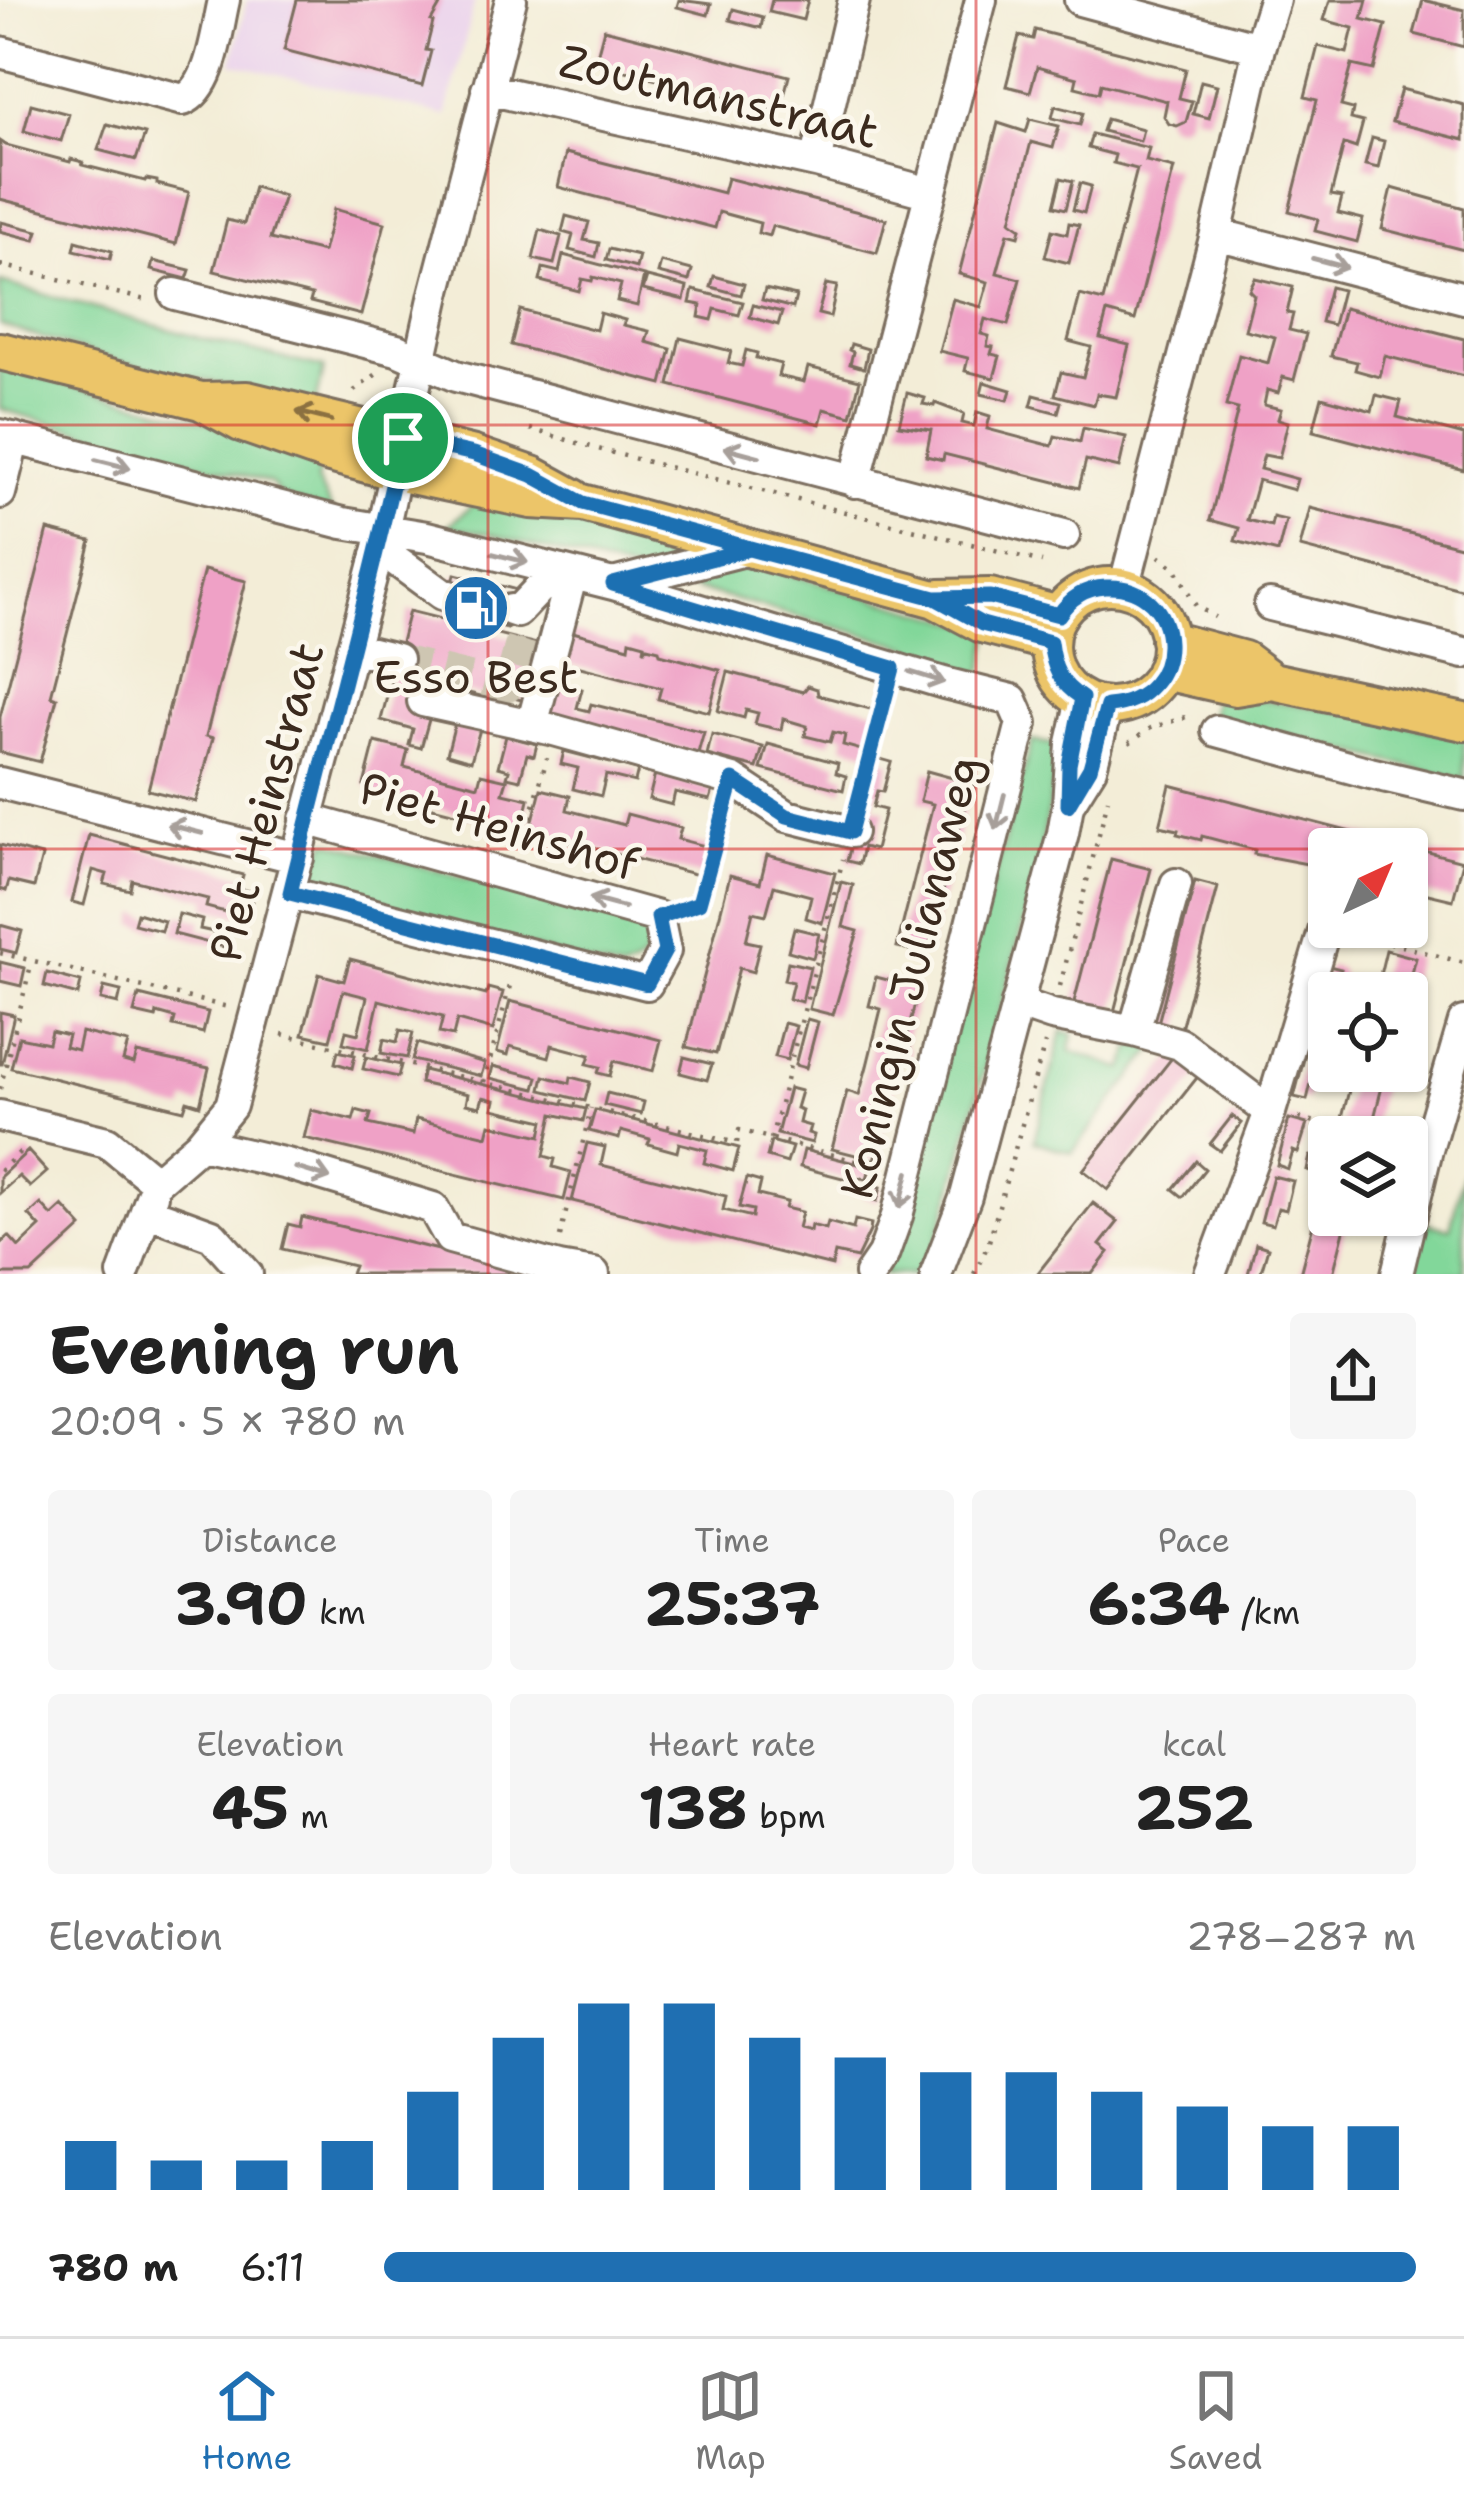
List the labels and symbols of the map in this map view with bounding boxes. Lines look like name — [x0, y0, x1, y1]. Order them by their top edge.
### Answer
street label: Zoutmanstraat — [554, 30, 884, 162]
one-way arrow — [1310, 253, 1348, 275]
pin — [352, 387, 454, 489]
one-way arrow — [295, 404, 333, 426]
one-way arrow — [723, 440, 761, 462]
one-way arrow — [94, 454, 132, 476]
one-way arrow — [490, 548, 528, 570]
fuel station icon: Esso Best — [441, 573, 511, 643]
street label: Piet Heinstraat — [195, 636, 337, 968]
place label: Esso Best — [374, 647, 578, 707]
one-way arrow — [907, 668, 945, 690]
street label: Koningin Julianaweg — [826, 749, 994, 1205]
street label: Piet Heinshof — [353, 758, 646, 895]
one-way arrow — [988, 792, 1010, 830]
one-way arrow — [166, 817, 204, 839]
north arrow — [1308, 828, 1428, 948]
one-way arrow — [588, 891, 626, 913]
one-way arrow — [294, 1163, 332, 1185]
one-way arrow — [892, 1170, 914, 1208]

